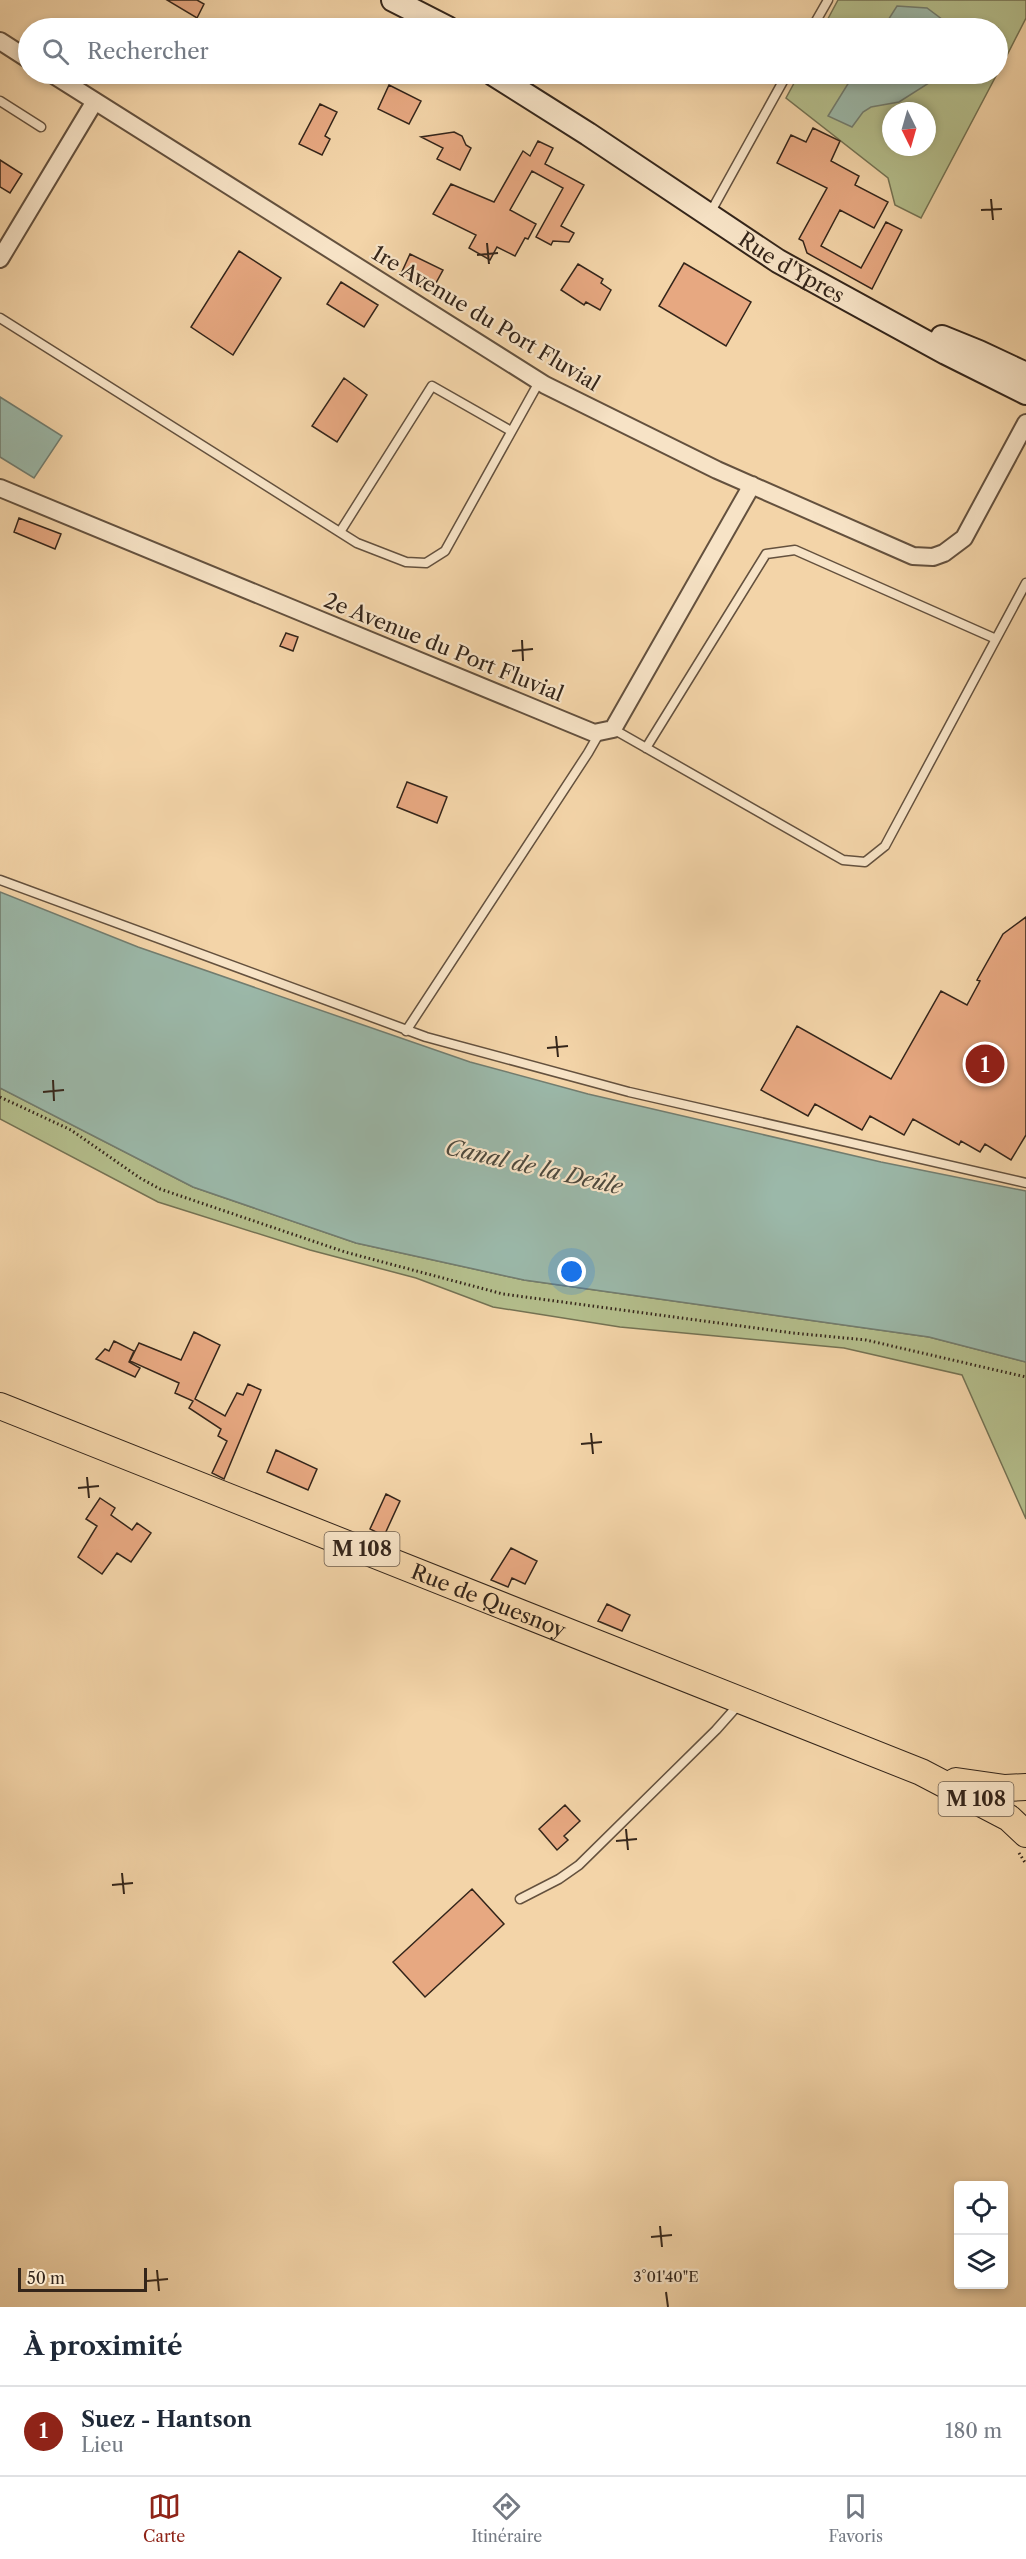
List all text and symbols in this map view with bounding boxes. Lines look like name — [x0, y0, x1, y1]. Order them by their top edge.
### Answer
search box — [18, 18, 1008, 84]
icon: search — [39, 35, 72, 68]
text: Rechercher — [87, 38, 209, 65]
north arrow — [882, 102, 936, 156]
street label: Rue d'Ypres — [734, 226, 849, 308]
street label: 1re Avenue du Port Fluvial — [368, 240, 604, 396]
street label: 2e Avenue du Port Fluvial — [321, 587, 567, 707]
pin: 1 — [966, 1042, 1004, 1086]
water label: Canal de la Deûle — [443, 1134, 627, 1201]
your location — [557, 1257, 586, 1286]
road number: M 108 — [324, 1532, 400, 1566]
street label: Rue de Quesnoy — [408, 1558, 570, 1642]
road number: M 108 — [938, 1782, 1014, 1816]
map controls — [954, 2181, 1008, 2289]
button: locate — [954, 2181, 1008, 2235]
button: layers — [954, 2235, 1008, 2289]
scale bar — [18, 2265, 147, 2292]
text: 3°01'40"E — [633, 2267, 699, 2286]
text: 50 m — [27, 2268, 65, 2288]
text: À proximité — [24, 2330, 183, 2362]
text: Suez - Hantson — [81, 2406, 252, 2433]
text: 1 — [39, 2419, 48, 2443]
text: 180 m — [945, 2419, 1002, 2443]
text: Lieu — [81, 2433, 124, 2457]
tab: Carte — [143, 2490, 185, 2546]
tab: Itinéraire — [471, 2490, 542, 2546]
tab: Favoris — [828, 2490, 883, 2546]

